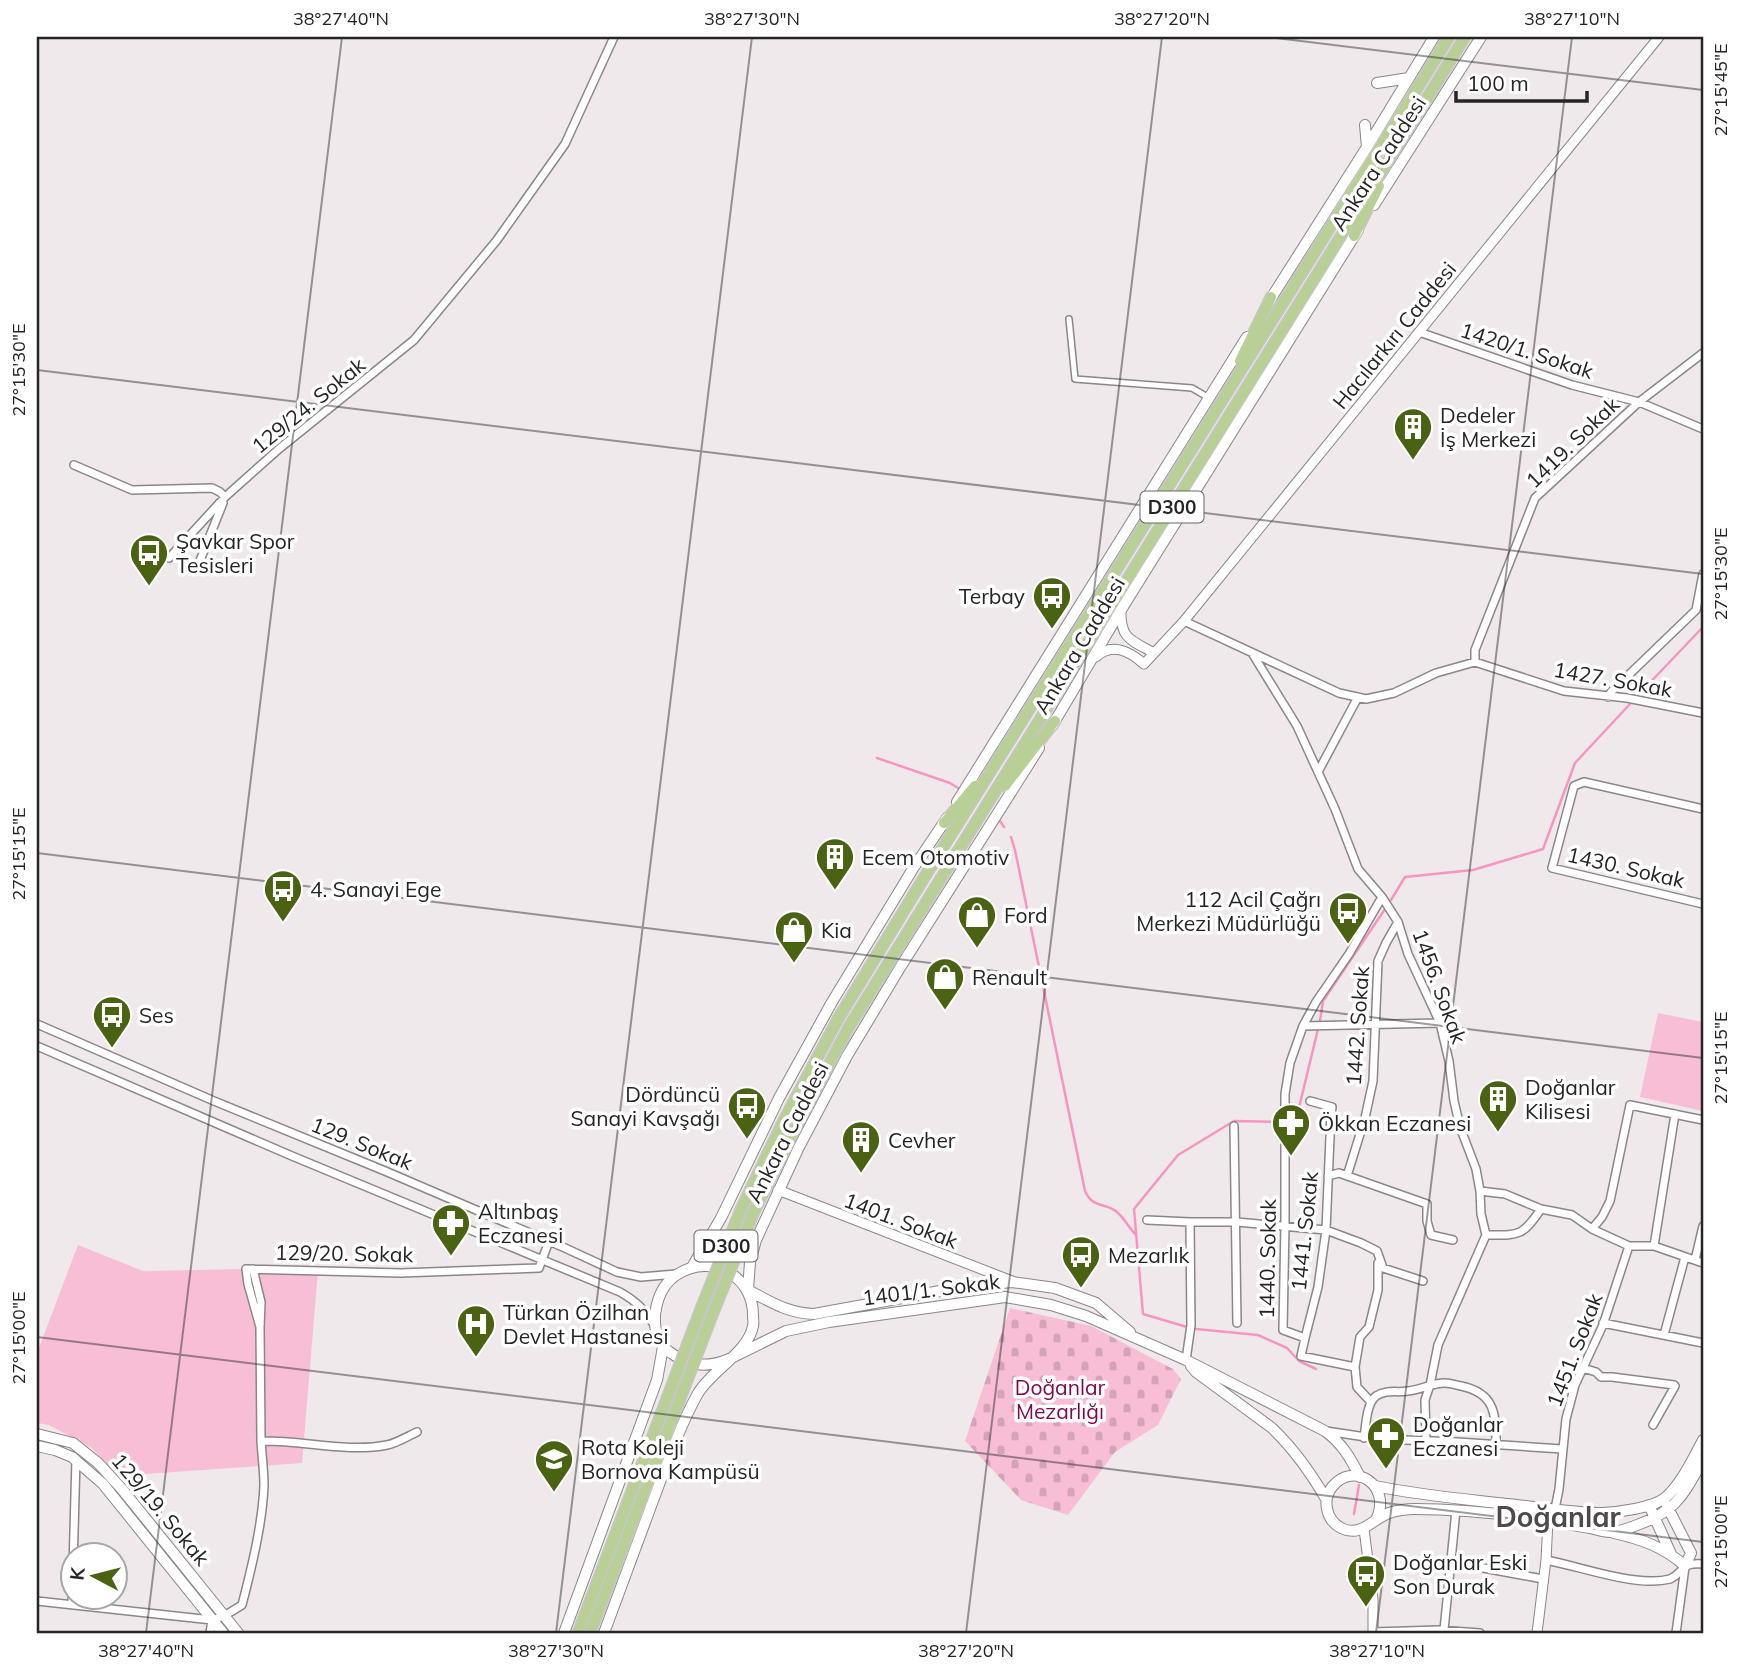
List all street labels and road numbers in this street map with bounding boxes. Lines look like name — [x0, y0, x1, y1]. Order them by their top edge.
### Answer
street label: Ankara Caddesi — [1325, 91, 1431, 235]
street label: Hacılarkırı Caddesi — [1327, 256, 1461, 414]
street label: 1420/1. Sokak — [1457, 316, 1597, 384]
street label: 129/24. Sokak — [246, 351, 370, 459]
street label: 1419. Sokak — [1520, 391, 1624, 493]
road number: D300 — [1140, 492, 1204, 522]
street label: Ankara Caddesi — [1028, 572, 1130, 718]
street label: 1427. Sokak — [1552, 656, 1674, 702]
street label: 1430. Sokak — [1565, 841, 1687, 893]
street label: 1456. Sokak — [1407, 925, 1473, 1047]
street label: 1442. Sokak — [1340, 965, 1374, 1087]
street label: Ankara Caddesi — [740, 1057, 834, 1207]
street label: 129. Sokak — [307, 1111, 417, 1175]
street label: 1441. Sokak — [1285, 1170, 1323, 1292]
street label: 1401. Sokak — [840, 1186, 962, 1254]
street label: 1440. Sokak — [1253, 1199, 1281, 1319]
road number: D300 — [694, 1230, 758, 1262]
street label: 129/20. Sokak — [275, 1239, 414, 1267]
street label: 1401/1. Sokak — [861, 1268, 1001, 1310]
street label: 1451. Sokak — [1540, 1289, 1608, 1411]
street label: 129/19. Sokak — [107, 1448, 216, 1571]

